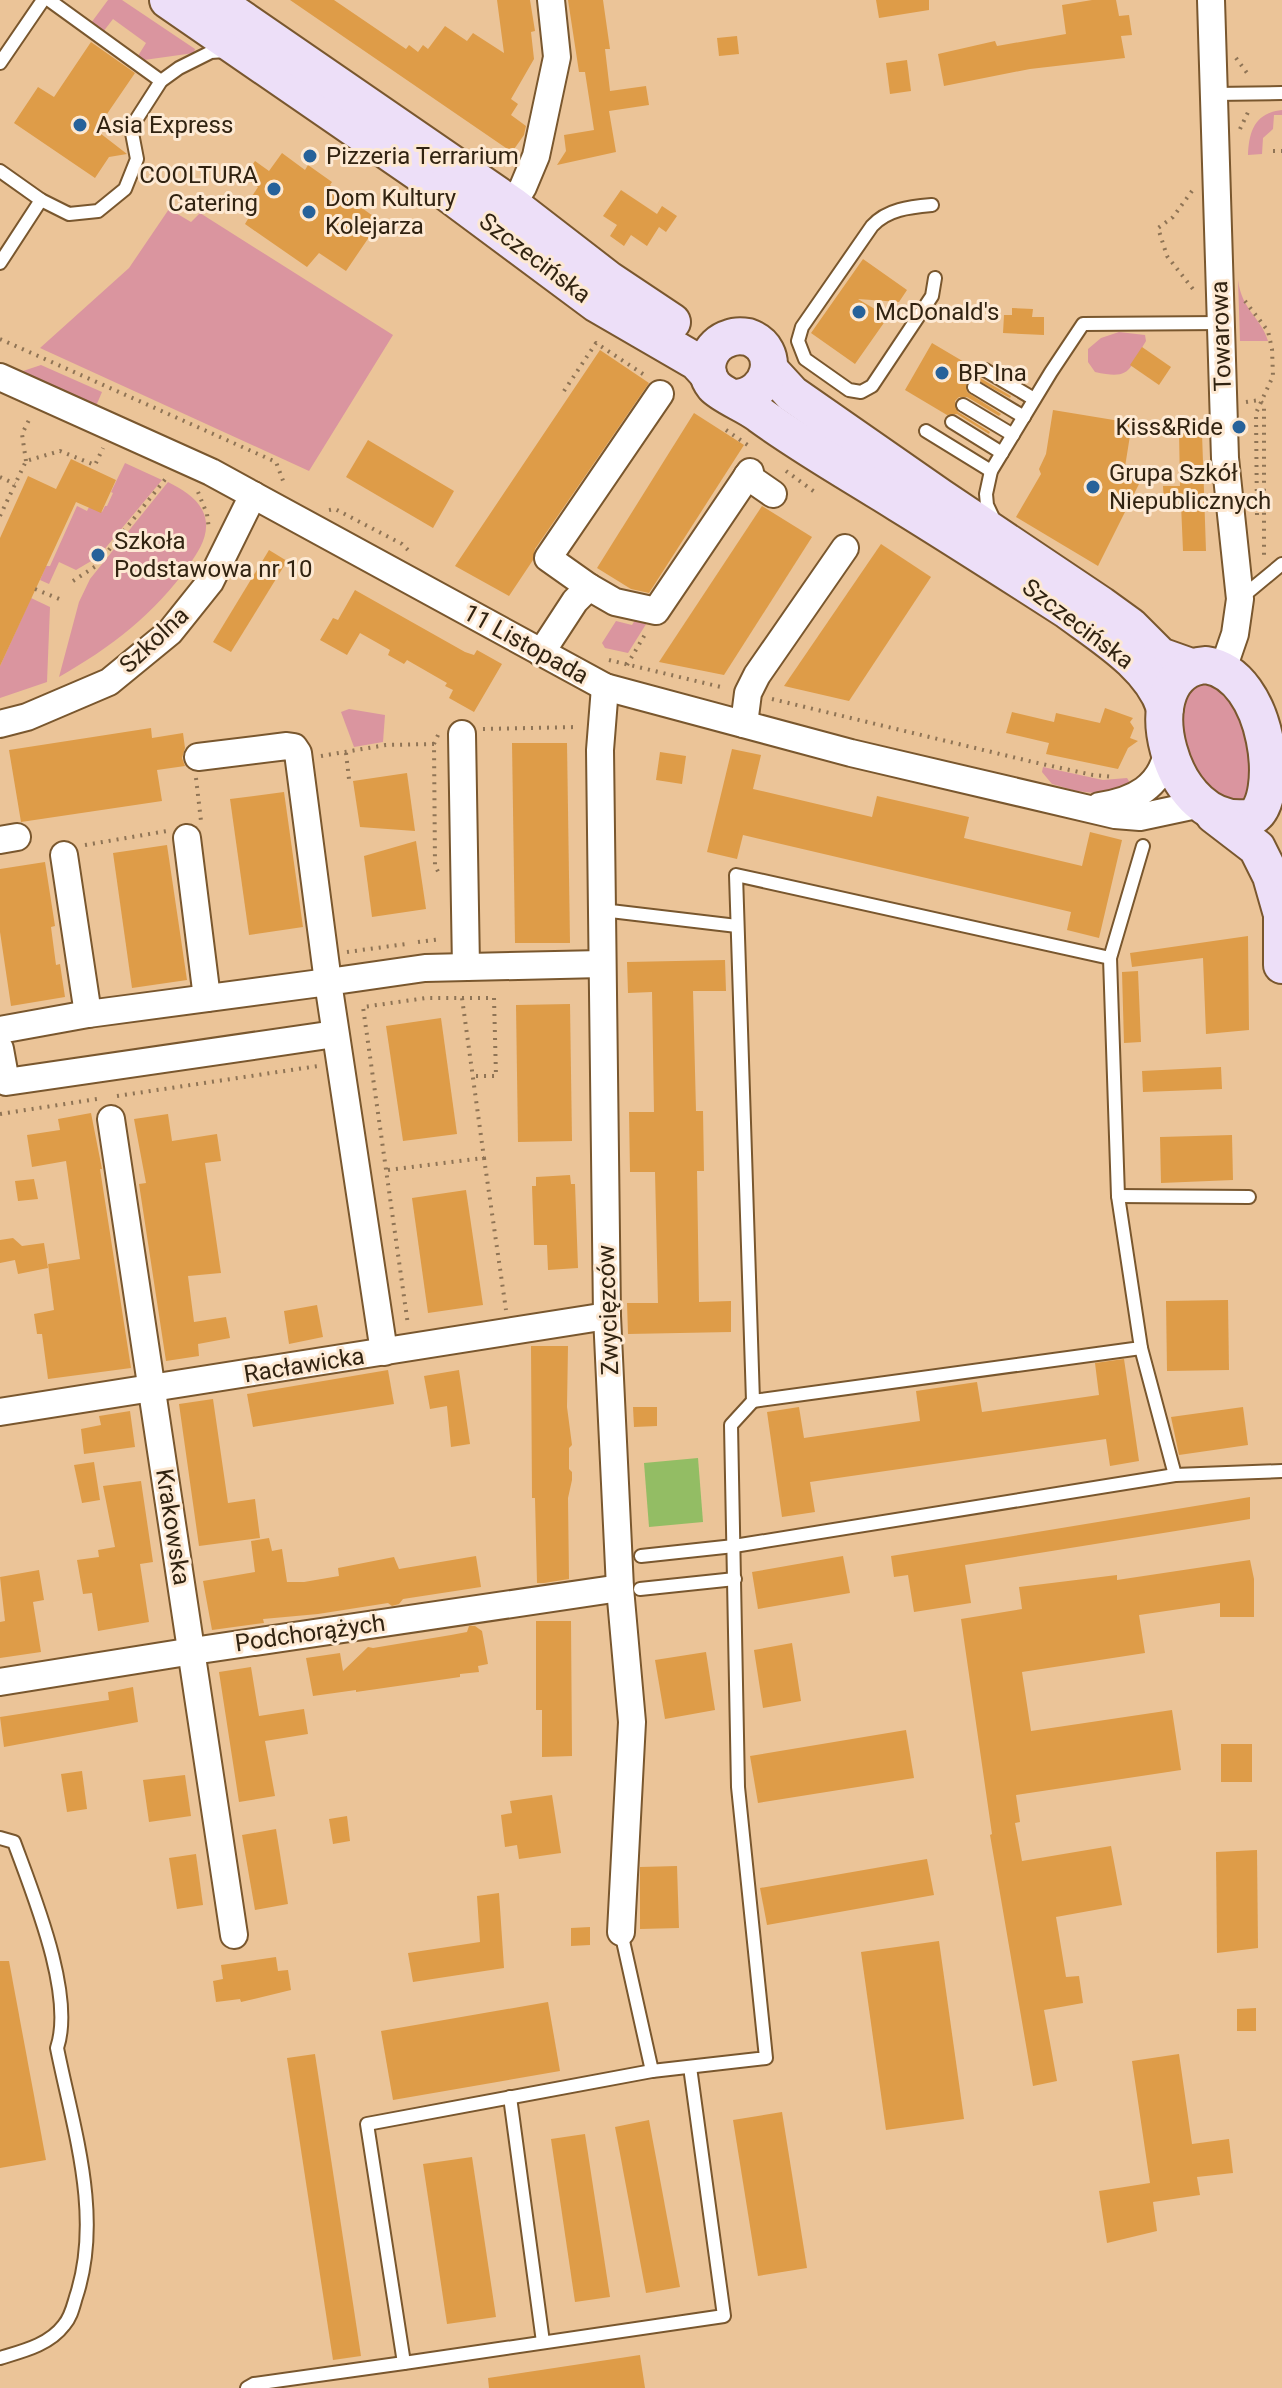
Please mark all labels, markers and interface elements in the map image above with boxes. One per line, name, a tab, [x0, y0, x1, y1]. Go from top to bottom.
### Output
place label: Asia Express	[96, 111, 233, 139]
marker: Asia Express	[71, 116, 89, 134]
place label: Pizzeria Terrarium	[326, 142, 519, 170]
marker: Pizzeria Terrarium	[301, 147, 319, 165]
place label: COOLTURA Catering	[139, 161, 258, 217]
marker: COOLTURA Catering	[265, 180, 283, 198]
place label: Dom Kultury Kolejarza	[325, 184, 457, 240]
marker: Dom Kultury Kolejarza	[300, 203, 318, 221]
street label: Szczecińska	[474, 207, 596, 309]
street label: Towarowa	[1205, 280, 1237, 392]
place label: McDonald's	[875, 298, 999, 326]
marker: McDonald's	[850, 303, 868, 321]
place label: BP Ina	[958, 359, 1027, 387]
marker: BP Ina	[933, 364, 951, 382]
place label: Kiss&Ride	[1116, 413, 1223, 441]
marker: Kiss&Ride	[1230, 418, 1248, 436]
place label: Grupa Szkół Niepublicznych	[1109, 459, 1271, 515]
marker: Grupa Szkół Niepublicznych	[1084, 478, 1102, 496]
place label: Szkoła Podstawowa nr 10	[114, 527, 313, 583]
marker: Szkoła Podstawowa nr 10	[89, 546, 107, 564]
street label: Szczecińska	[1017, 573, 1139, 675]
street label: 11 Listopada	[459, 598, 593, 690]
street label: Szkolna	[114, 601, 194, 679]
street label: Zwycięzców	[592, 1244, 624, 1376]
street label: Racławicka	[242, 1342, 366, 1388]
street label: Krakowska	[150, 1467, 196, 1587]
street label: Podchorążych	[233, 1609, 387, 1657]

